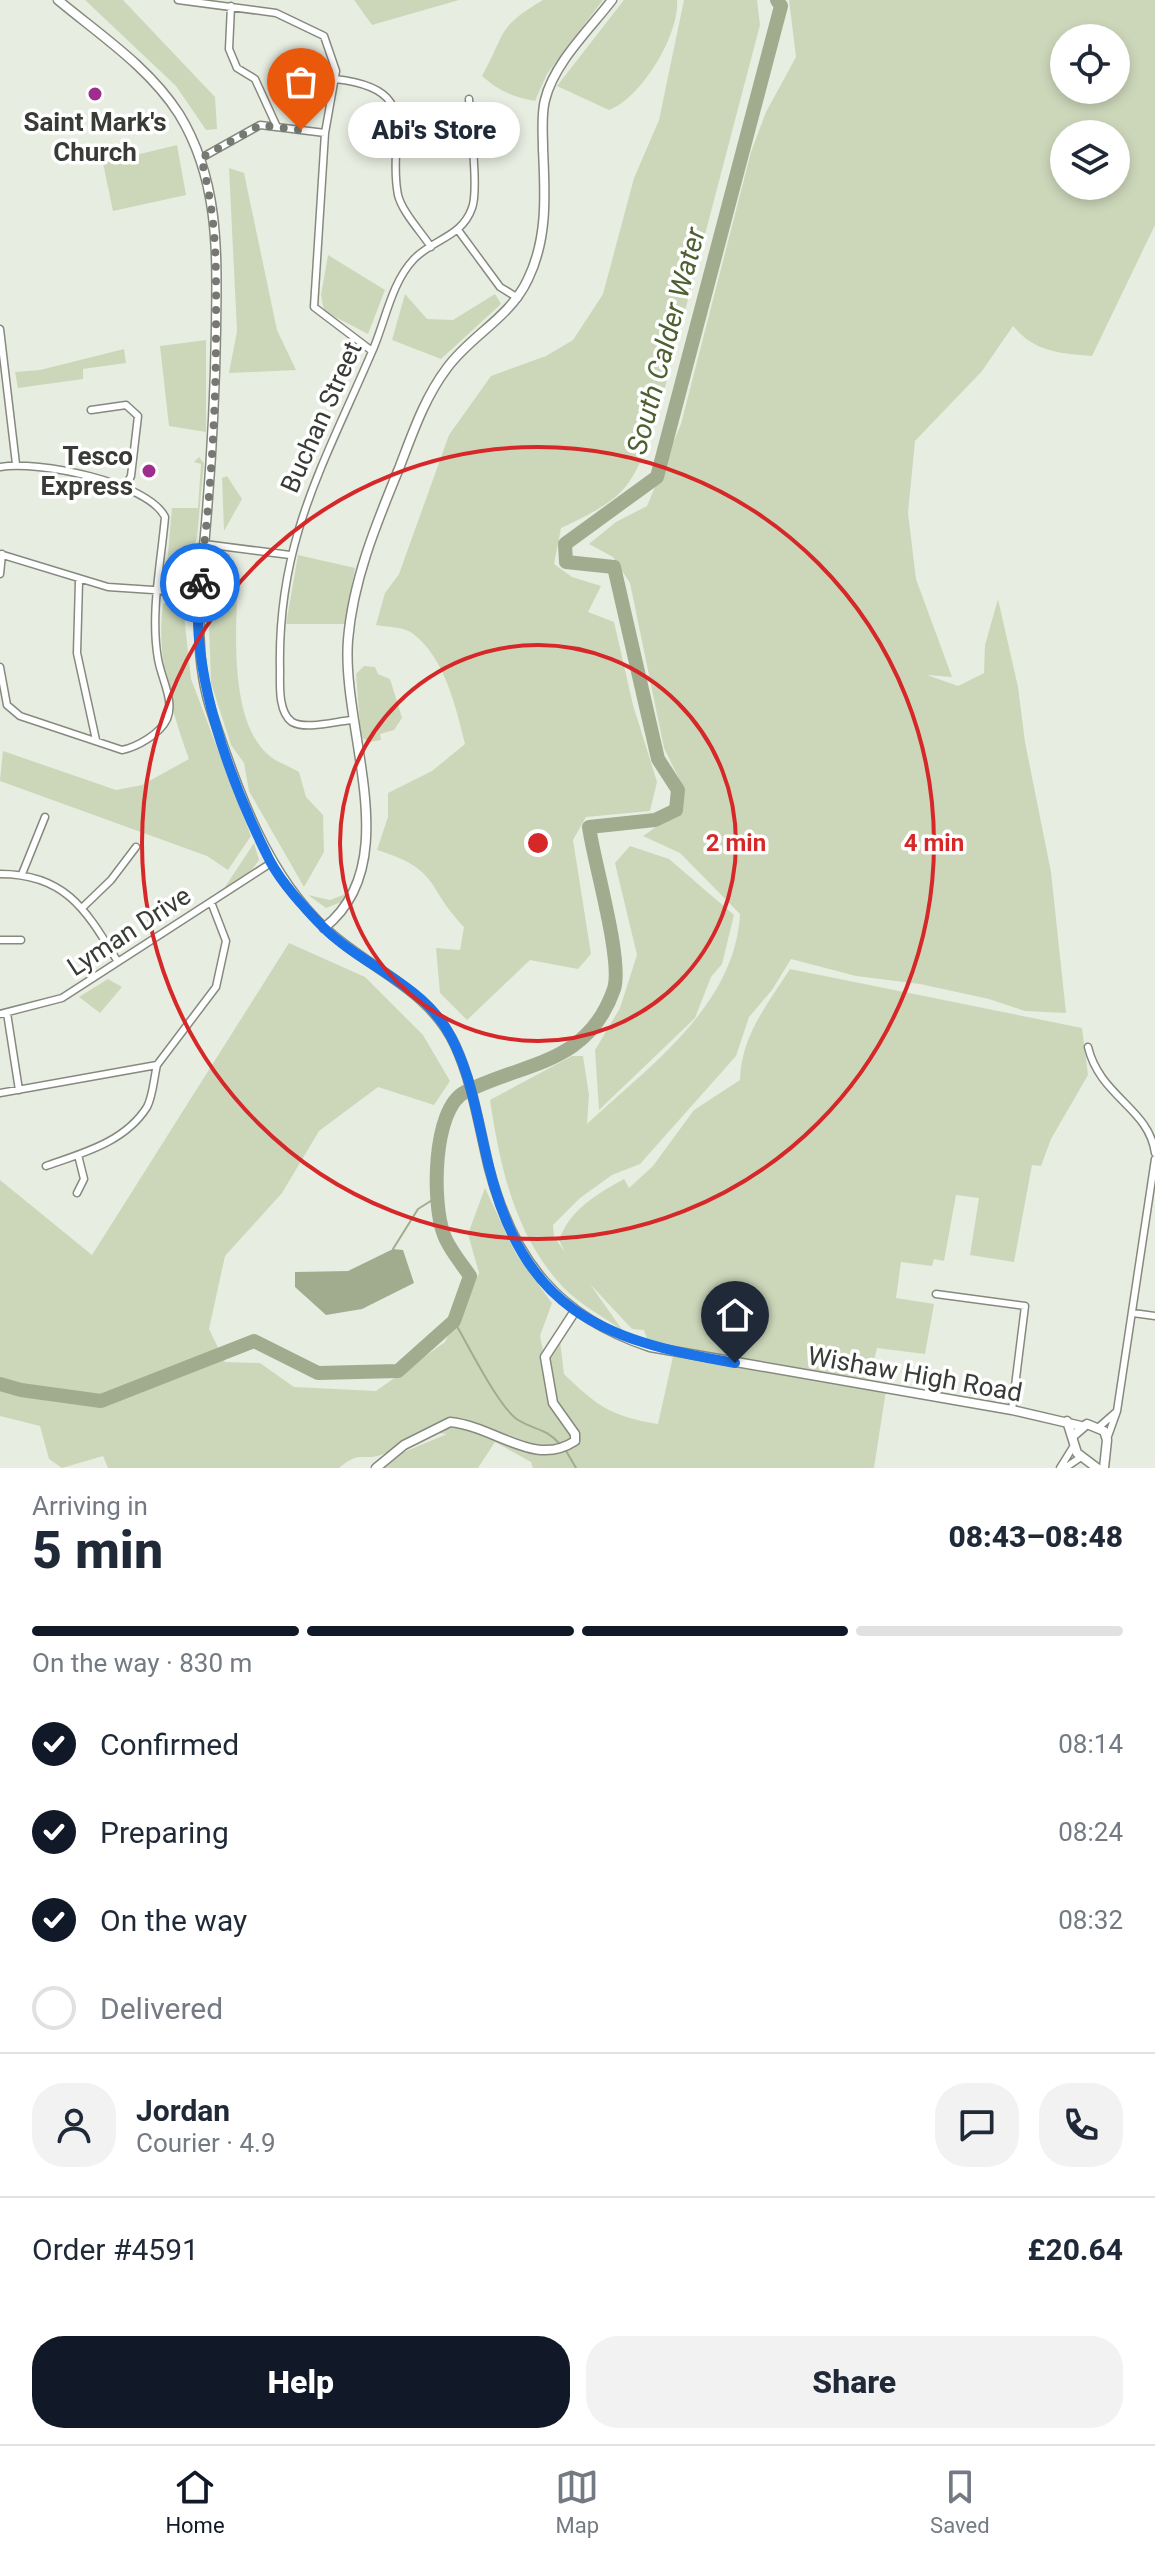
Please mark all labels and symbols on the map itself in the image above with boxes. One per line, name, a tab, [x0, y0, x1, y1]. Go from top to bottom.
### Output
pin	[267, 48, 335, 130]
marker: Saint Mark's Church	[86, 85, 104, 103]
callout: Abi's Store	[349, 102, 521, 158]
place label: Saint Mark's Church	[23, 107, 167, 167]
water label: South Calder Water	[620, 223, 712, 458]
street label: Buchan Street	[274, 337, 368, 497]
place label: Tesco Express	[40, 441, 133, 501]
marker: Tesco Express	[140, 462, 158, 480]
courier	[160, 543, 240, 623]
centre of rings	[524, 829, 552, 857]
text: 2 min	[706, 829, 766, 857]
text: 4 min	[904, 829, 964, 857]
street label: Lyman Drive	[62, 880, 196, 982]
pin	[701, 1281, 769, 1363]
street label: Wishaw High Road	[805, 1340, 1025, 1408]

